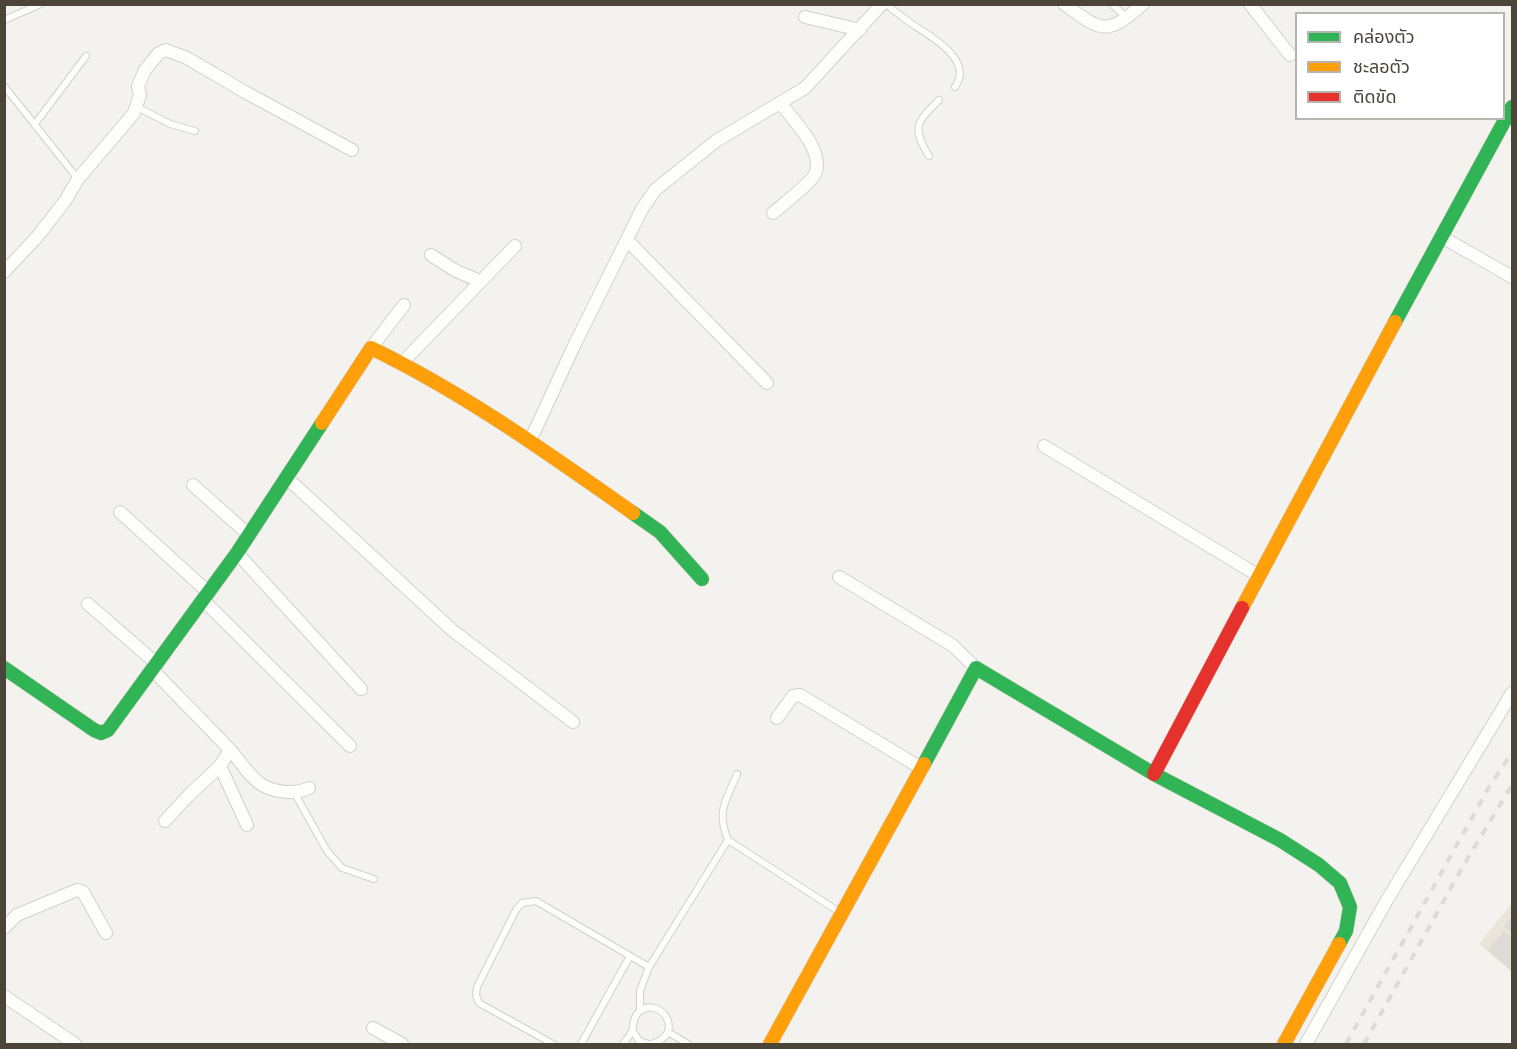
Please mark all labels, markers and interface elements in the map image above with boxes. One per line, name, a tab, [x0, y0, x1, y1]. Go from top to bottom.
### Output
legend	[1295, 12, 1505, 120]
text: คล่องตัว	[1353, 25, 1415, 47]
text: ชะลอตัว	[1353, 55, 1410, 77]
text: ติดขัด	[1353, 85, 1396, 107]

